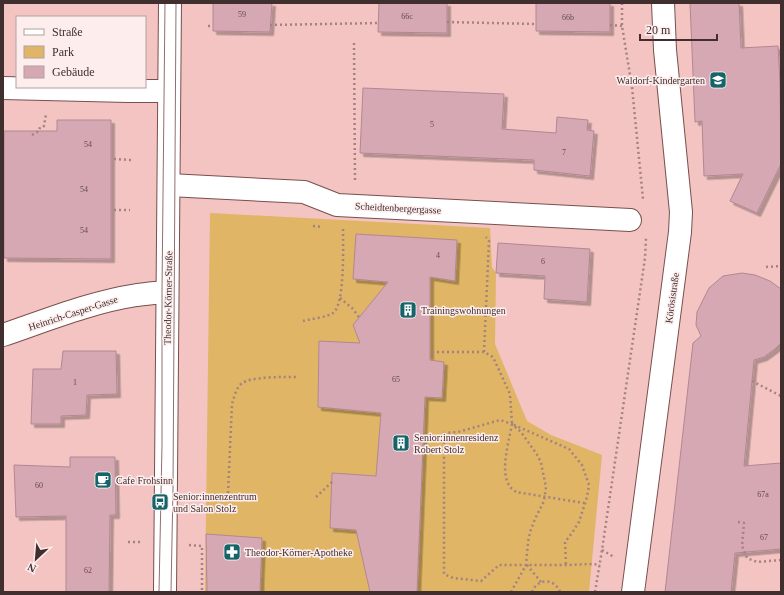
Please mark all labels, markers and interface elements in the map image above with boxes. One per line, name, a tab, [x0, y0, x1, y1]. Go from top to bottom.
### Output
house number: 59	[238, 10, 246, 19]
house number: 66c	[401, 12, 413, 21]
house number: 66b	[562, 13, 574, 22]
legend	[16, 16, 146, 88]
scale bar	[640, 16, 717, 42]
text: 20 m	[646, 23, 671, 37]
text: Straße	[52, 25, 83, 39]
text: Park	[52, 45, 74, 59]
text: Gebäude	[52, 65, 95, 79]
school or university icon: Waldorf-Kindergarten	[708, 70, 728, 90]
place label: Waldorf-Kindergarten	[617, 75, 705, 86]
house number: 5	[430, 120, 434, 129]
house number: 54	[84, 140, 92, 149]
house number: 7	[562, 148, 566, 157]
house number: 54	[80, 185, 88, 194]
street label: Scheidtenbergergasse	[355, 200, 442, 216]
house number: 54	[80, 226, 88, 235]
street label: Theodor-Körner-Straße	[162, 250, 174, 345]
house number: 4	[436, 251, 440, 260]
house number: 6	[541, 257, 545, 266]
street label: Körösistraße	[663, 271, 681, 324]
street label: Heinrich-Casper-Gasse	[27, 293, 119, 333]
building icon: Trainingswohnungen	[398, 300, 418, 320]
place label: Trainingswohnungen	[421, 305, 506, 316]
house number: 65	[392, 375, 400, 384]
house number: 1	[73, 378, 77, 387]
place label: Senior:innenresidenz Robert Stolz	[414, 432, 499, 455]
building icon: Senior:innenresidenz Robert Stolz	[391, 433, 411, 453]
cafe icon: Cafe Frohsinn	[93, 470, 113, 490]
place label: Cafe Frohsinn	[116, 475, 173, 486]
house number: 60	[35, 481, 43, 490]
house number: 67a	[757, 490, 769, 499]
place label: Senior:innenzentrum und Salon Stolz	[173, 491, 257, 514]
bus stop icon: Senior:innenzentrum und Salon Stolz	[150, 492, 170, 512]
house number: 67	[760, 533, 768, 542]
north arrow	[16, 539, 56, 579]
pharmacy icon: Theodor-Körner-Apotheke	[222, 542, 242, 562]
place label: Theodor-Körner-Apotheke	[245, 547, 353, 558]
text: N	[25, 561, 38, 575]
house number: 62	[84, 566, 92, 575]

